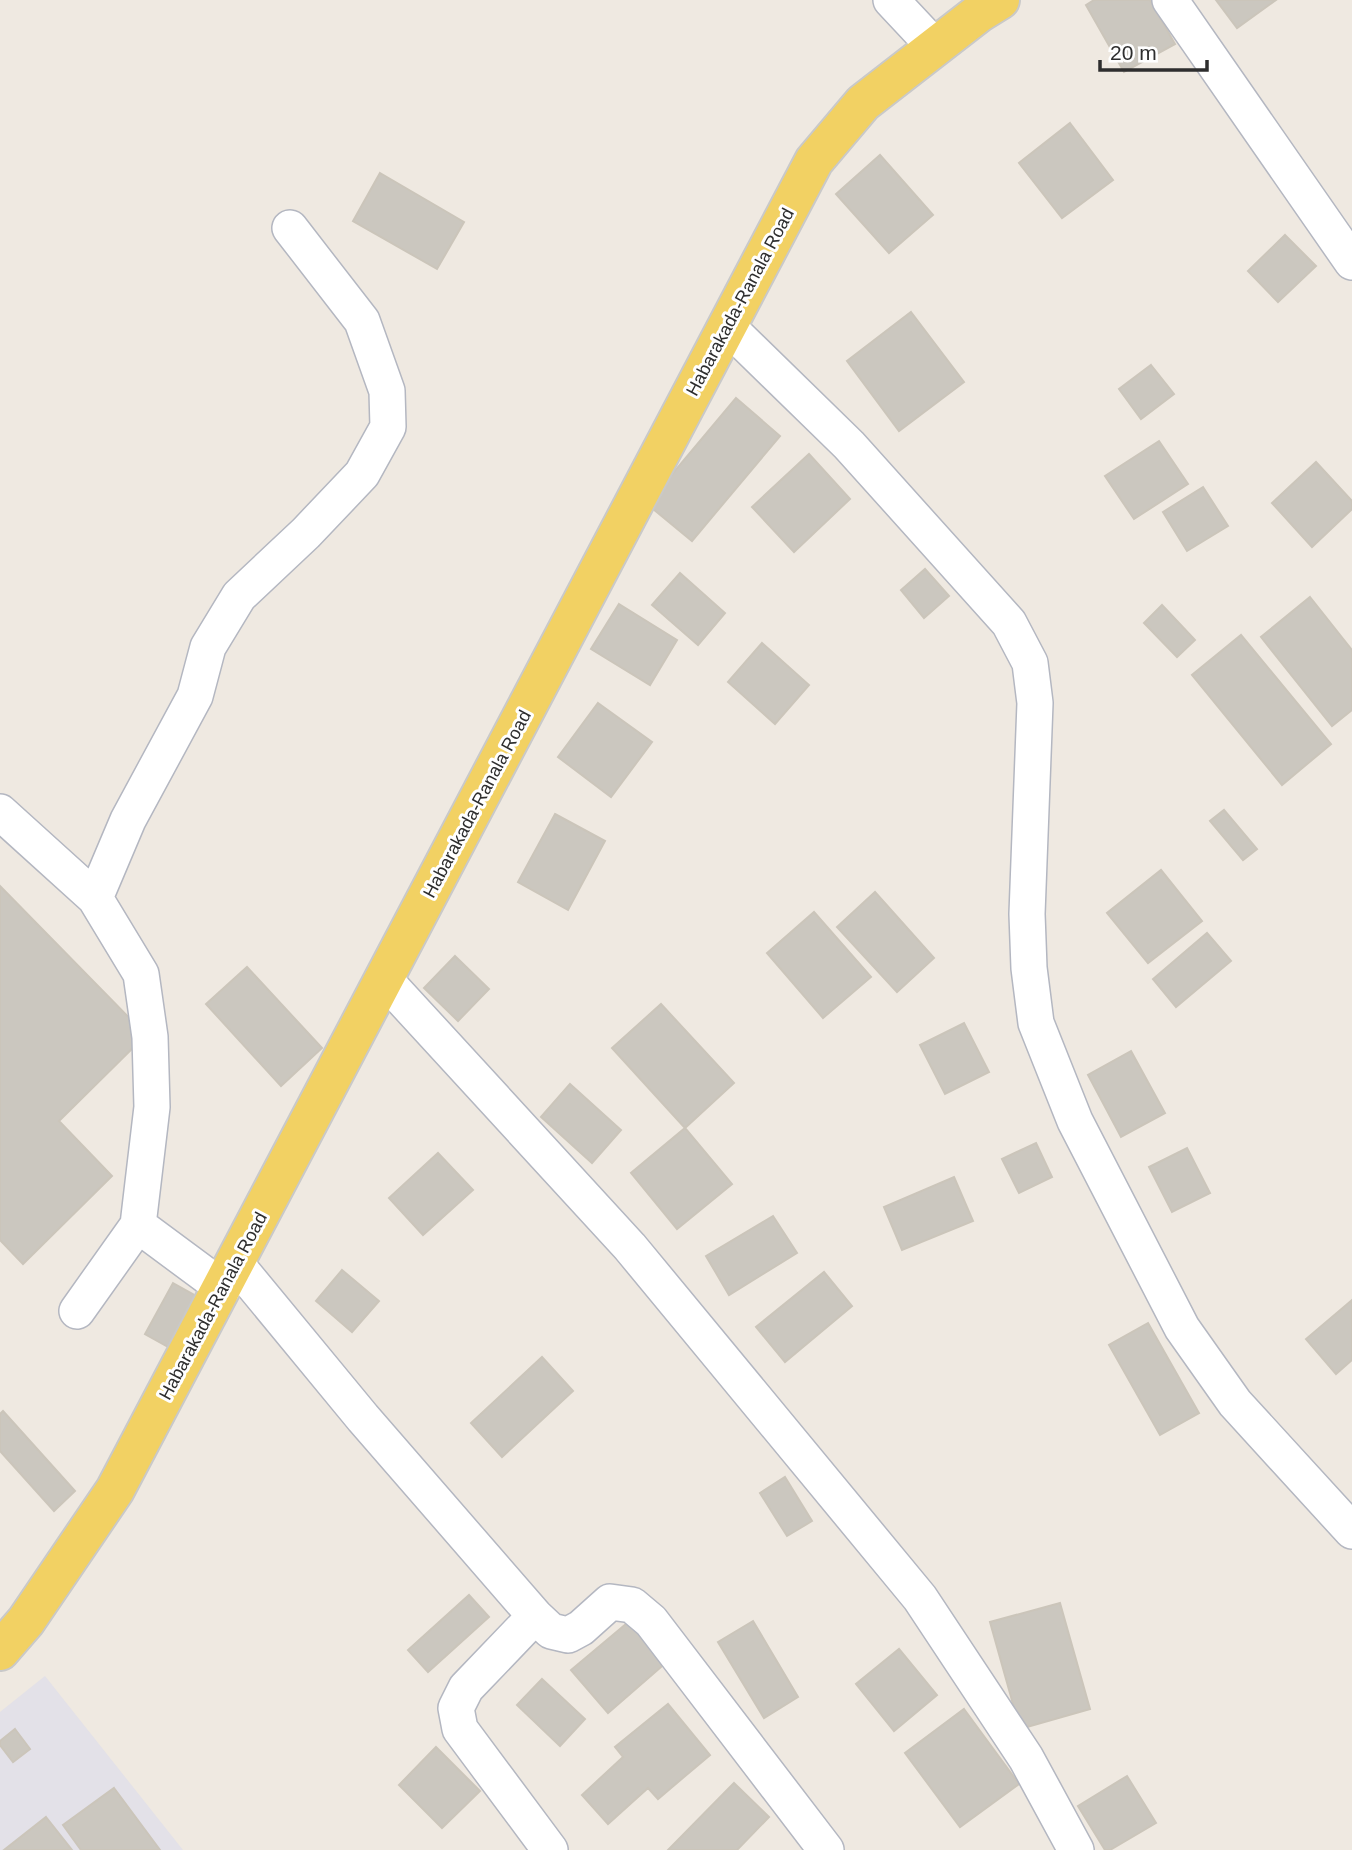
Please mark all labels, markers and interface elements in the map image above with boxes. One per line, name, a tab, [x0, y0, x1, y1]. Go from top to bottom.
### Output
scale bar	[1100, 28, 1207, 72]
text: 20 m	[1110, 41, 1157, 64]
street label: Habarakada-Ranala Road	[682, 205, 798, 399]
street label: Habarakada-Ranala Road	[419, 707, 535, 901]
street label: Habarakada-Ranala Road	[155, 1209, 271, 1403]

